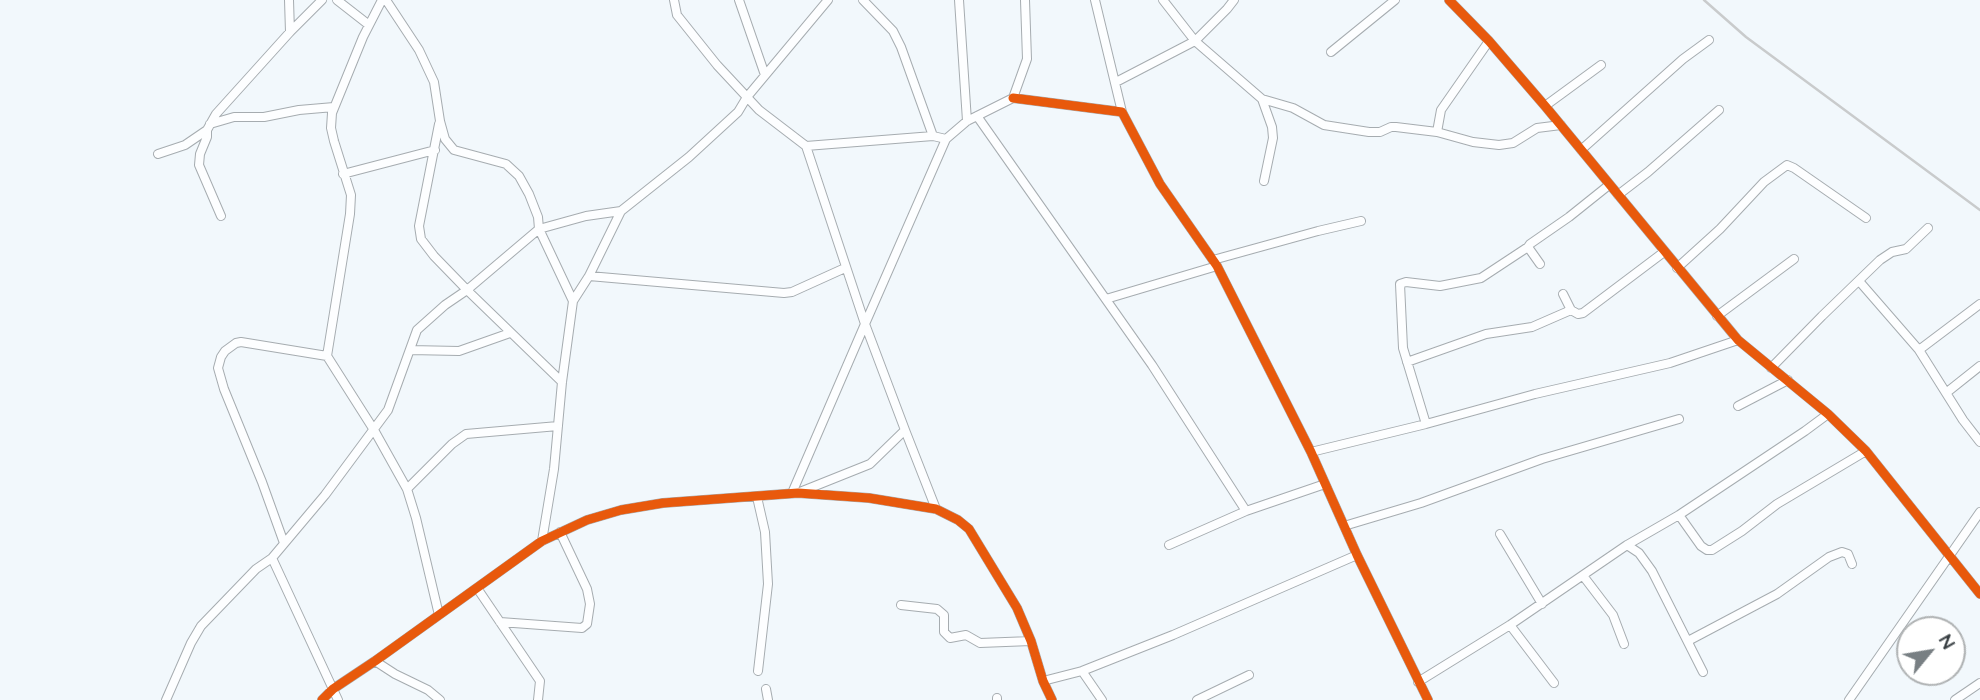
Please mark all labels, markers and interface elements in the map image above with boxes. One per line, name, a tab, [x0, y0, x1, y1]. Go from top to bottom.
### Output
north arrow	[1896, 616, 1966, 686]
text: N	[1934, 629, 1961, 654]

